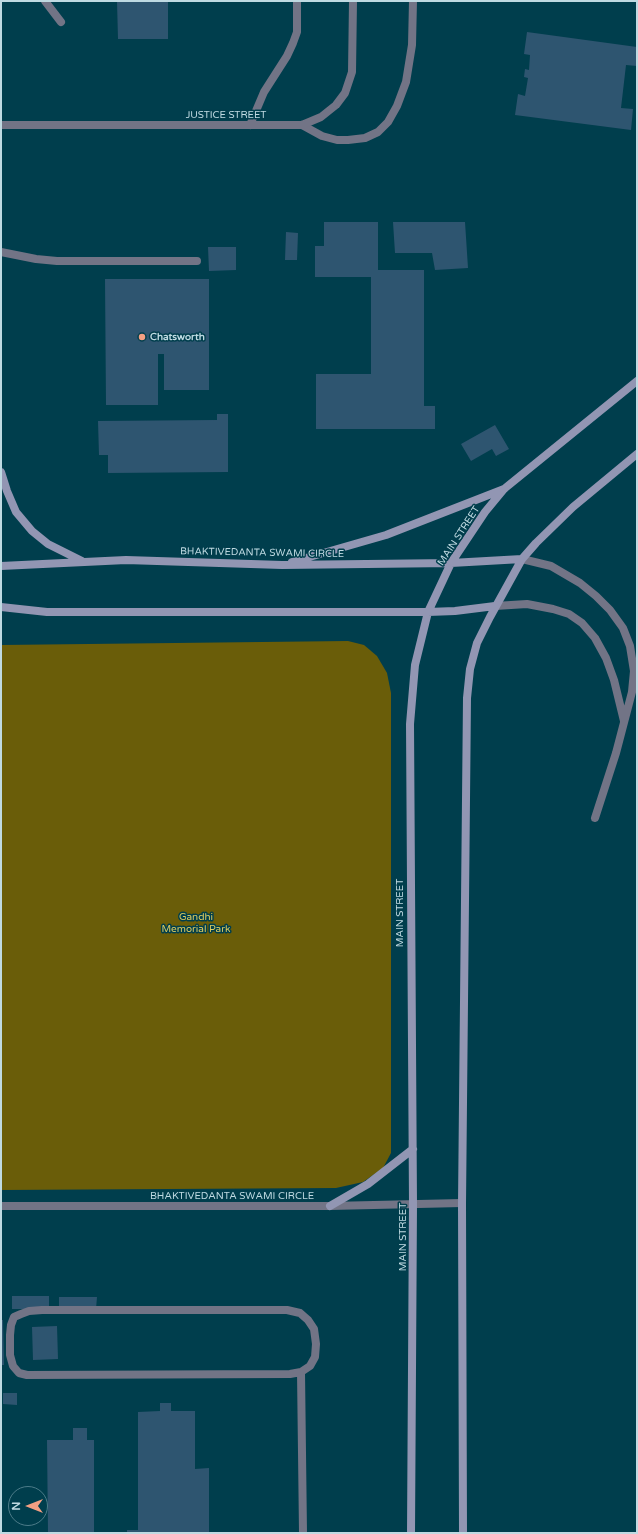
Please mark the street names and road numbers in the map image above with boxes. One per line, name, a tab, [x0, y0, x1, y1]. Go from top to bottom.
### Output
street label: JUSTICE STREET	[186, 109, 266, 121]
street label: MAIN STREET	[435, 504, 483, 568]
street label: BHAKTIVEDANTA SWAMI CIRCLE	[180, 546, 344, 560]
street label: MAIN STREET	[394, 879, 406, 947]
street label: BHAKTIVEDANTA SWAMI CIRCLE	[150, 1190, 314, 1202]
street label: MAIN STREET	[397, 1203, 409, 1271]

